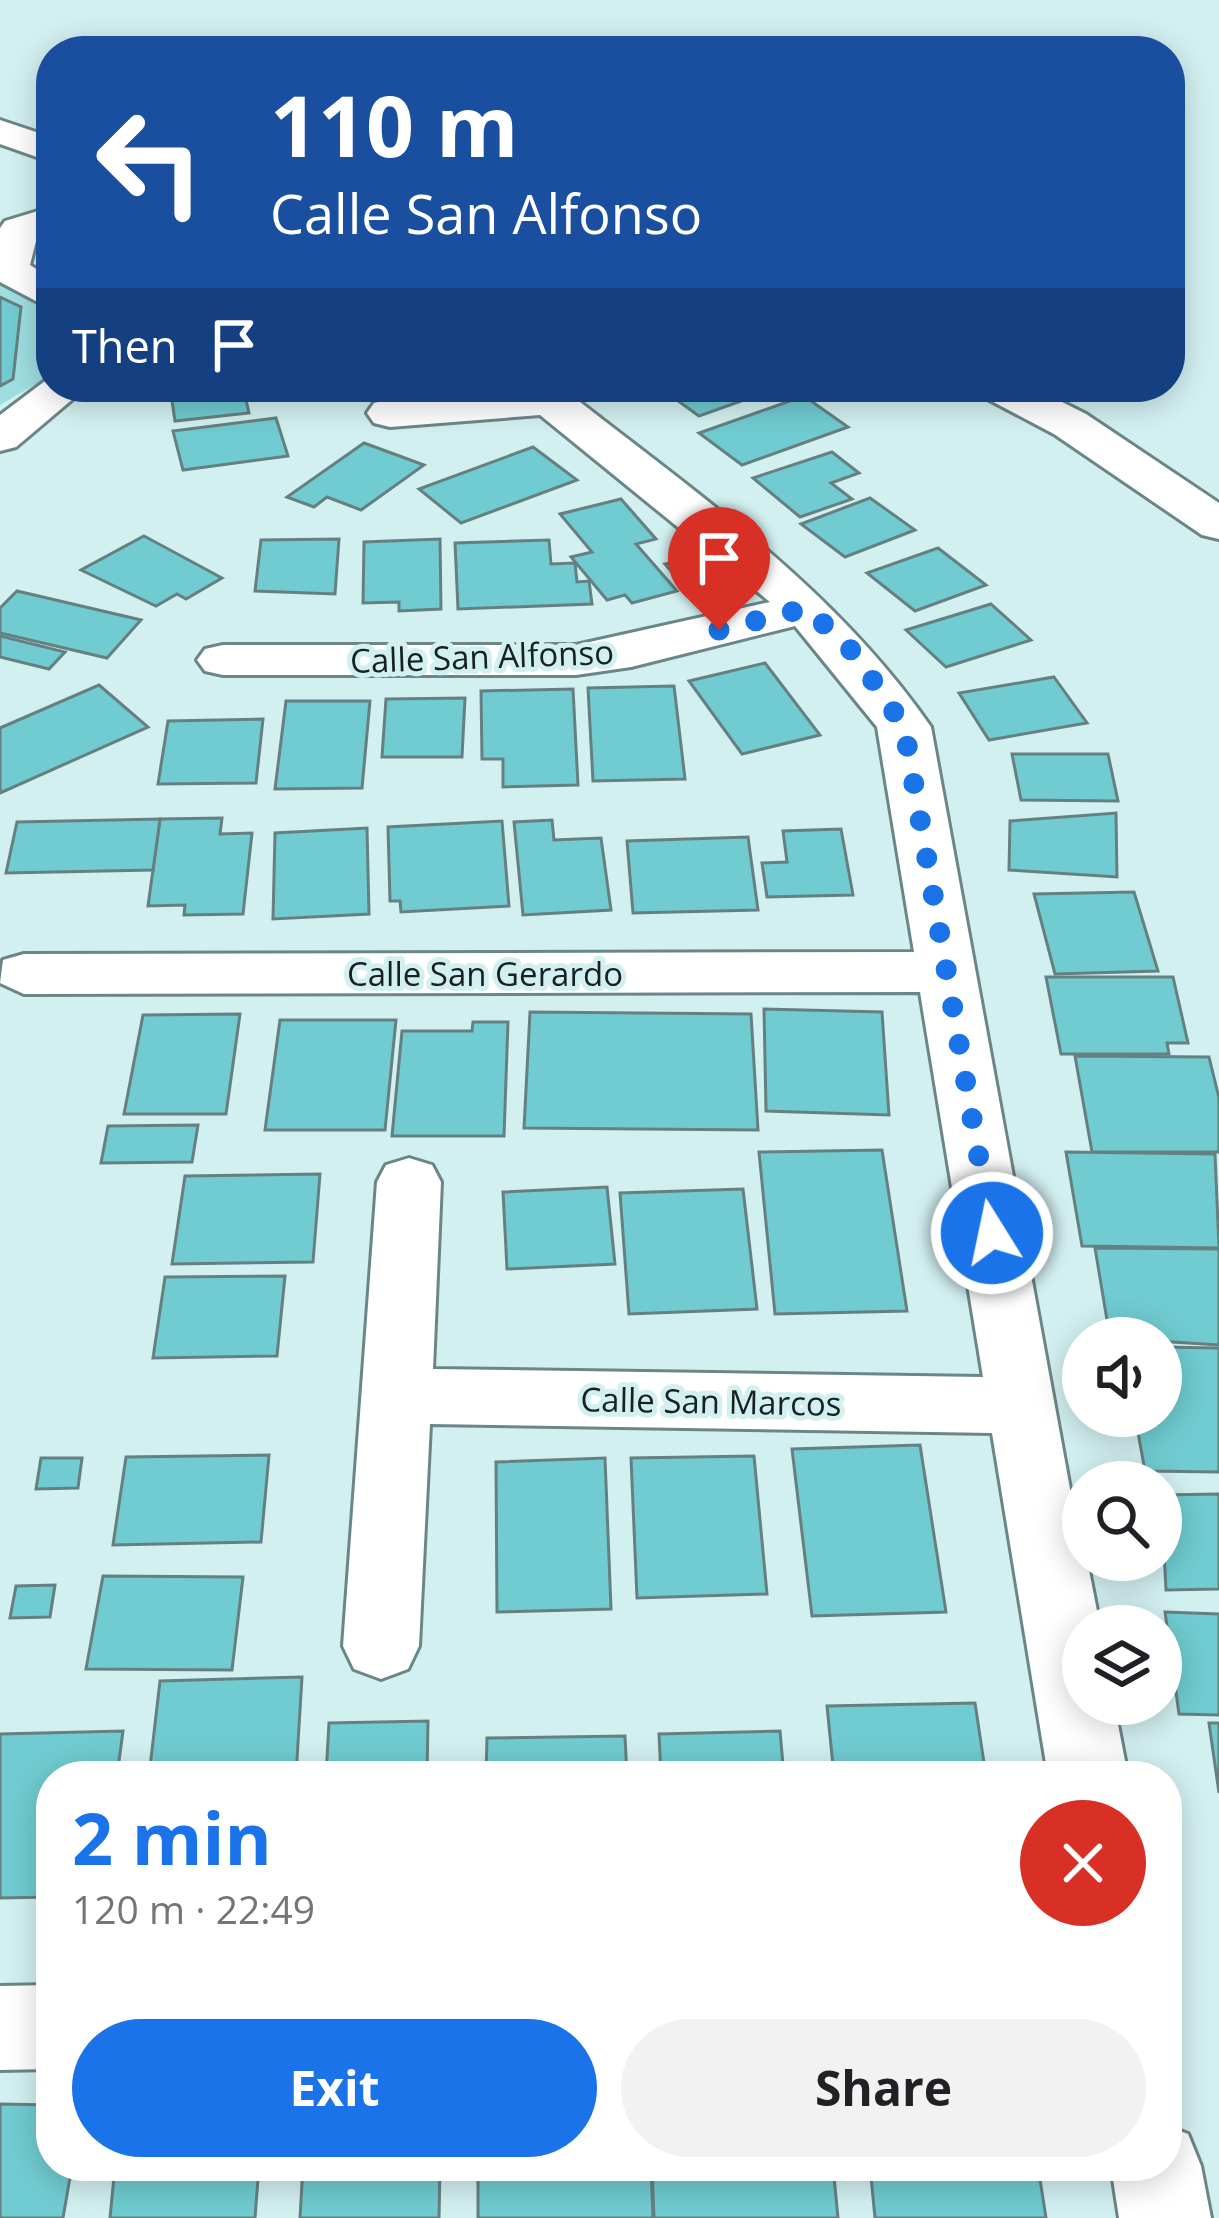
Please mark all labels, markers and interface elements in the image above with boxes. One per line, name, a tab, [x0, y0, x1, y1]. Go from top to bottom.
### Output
text: 110 m	[270, 67, 518, 182]
icon: left	[72, 84, 228, 240]
text: Calle San Alfonso	[270, 176, 702, 250]
icon: arrive	[201, 312, 267, 378]
text: Then	[72, 315, 177, 376]
pin	[668, 507, 770, 630]
icon: arrive	[686, 525, 752, 591]
street label: Calle San Alfonso	[349, 629, 615, 683]
street label: Calle San Gerardo	[347, 951, 623, 996]
position arrow	[929, 1170, 1055, 1296]
map controls	[1062, 1317, 1182, 1725]
button: sound	[1062, 1317, 1182, 1437]
street label: Calle San Marcos	[580, 1376, 842, 1426]
button: search	[1062, 1461, 1182, 1581]
button: layers	[1062, 1605, 1182, 1725]
text: 2 min	[72, 1788, 272, 1886]
button: close	[1020, 1800, 1146, 1926]
text: 120 m · 22:49	[72, 1882, 315, 1935]
button: Exit	[72, 2019, 597, 2157]
button: Share	[621, 2019, 1146, 2157]

